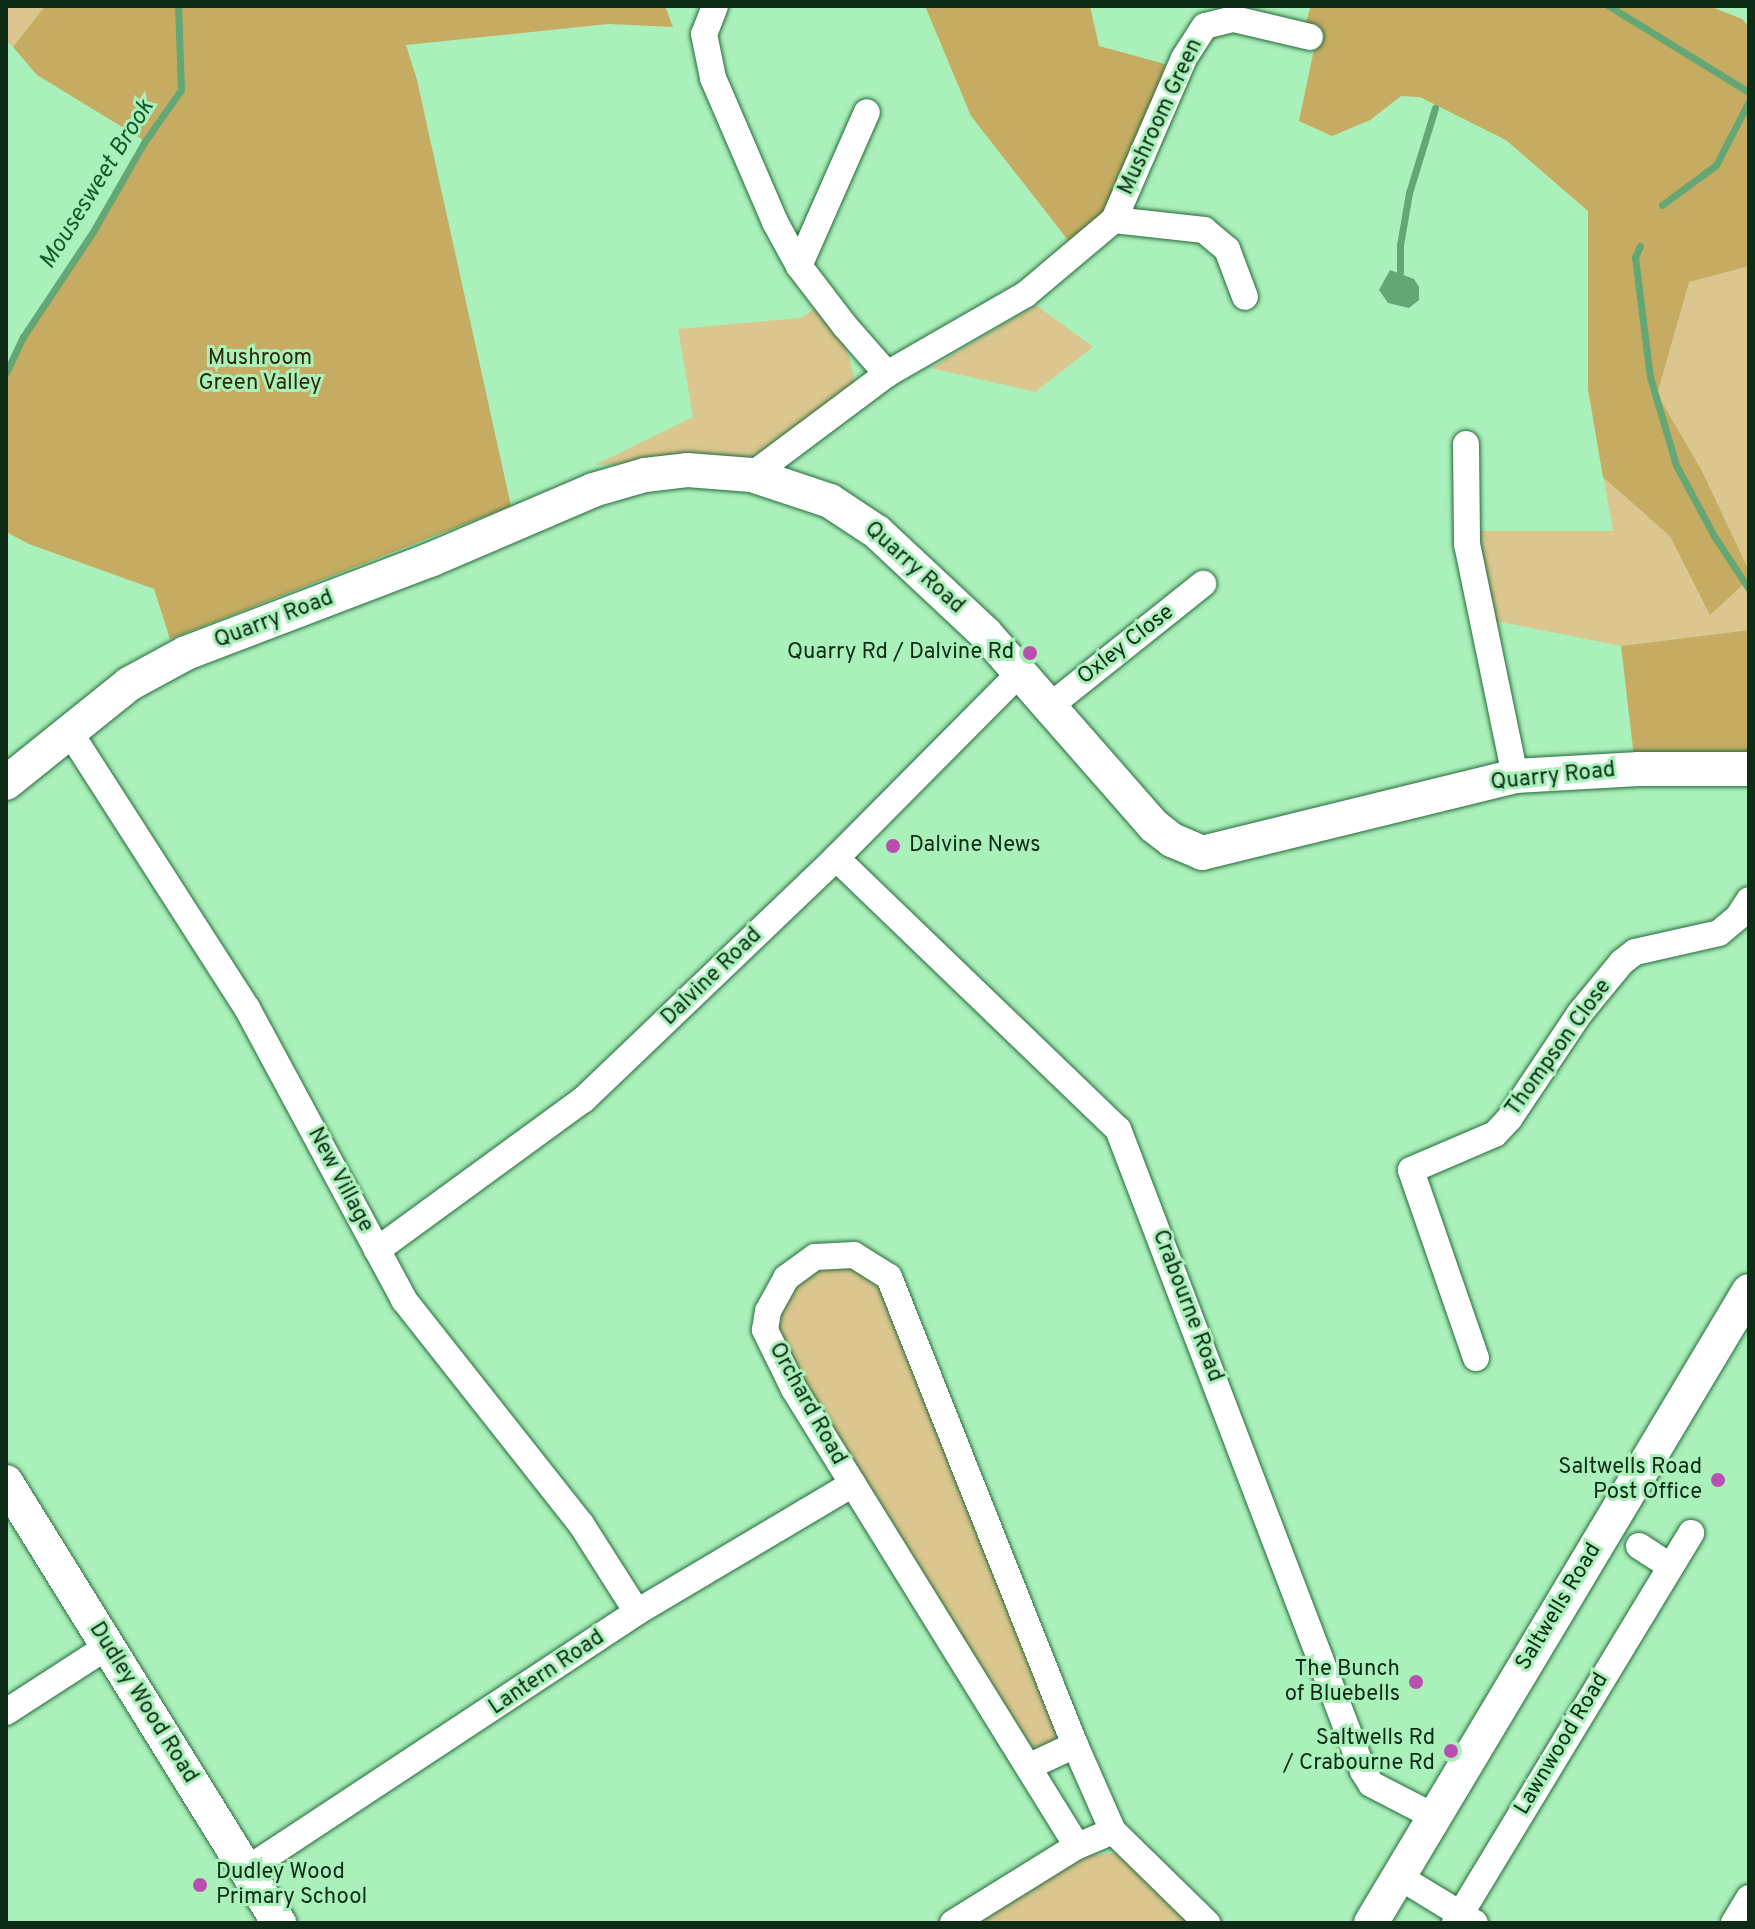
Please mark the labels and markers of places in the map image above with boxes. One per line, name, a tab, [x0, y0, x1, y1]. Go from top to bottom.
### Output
place label: Quarry Rd / Dalvine Rd	[787, 640, 1014, 666]
marker: Quarry Rd / Dalvine Rd	[1021, 644, 1039, 662]
place label: Dalvine News	[909, 833, 1041, 859]
marker: Dalvine News	[884, 837, 902, 855]
place label: Saltwells Road Post Office	[1558, 1454, 1702, 1506]
marker: Saltwells Road Post Office	[1709, 1471, 1727, 1489]
place label: The Bunch of Bluebells	[1285, 1656, 1400, 1708]
marker: The Bunch of Bluebells	[1407, 1673, 1425, 1691]
place label: Saltwells Rd / Crabourne Rd	[1283, 1725, 1435, 1776]
marker: Saltwells Rd / Crabourne Rd	[1442, 1742, 1460, 1760]
place label: Dudley Wood Primary School	[216, 1859, 367, 1910]
marker: Dudley Wood Primary School	[191, 1876, 209, 1894]

